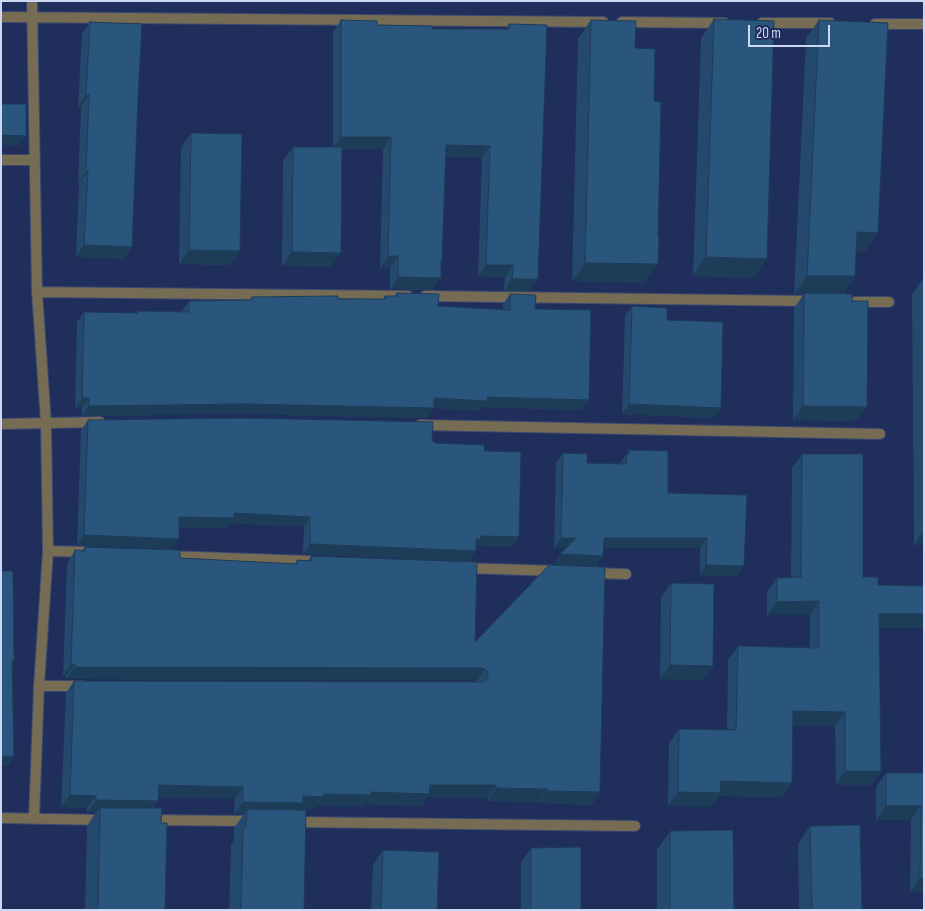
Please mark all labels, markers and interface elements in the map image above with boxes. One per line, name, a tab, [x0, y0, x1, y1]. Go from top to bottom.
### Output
scale bar	[750, 15, 832, 47]
text: 20 m	[756, 24, 781, 43]

